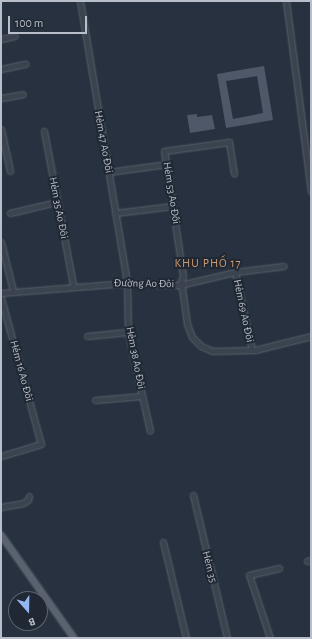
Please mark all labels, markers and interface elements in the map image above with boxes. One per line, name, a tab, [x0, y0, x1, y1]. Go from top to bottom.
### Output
scale bar	[10, 8, 89, 34]
text: 100 m	[15, 17, 43, 29]
street label: Hẻm 47 Ao Đôi	[91, 110, 115, 174]
street label: Hẻm 53 Ao Đôi	[160, 161, 182, 225]
street label: Hẻm 35 Ao Đôi	[46, 176, 70, 240]
district label: KHU PHỐ 17	[174, 257, 242, 271]
street label: Đường Ao Đôi	[114, 277, 174, 291]
street label: Hẻm 69 Ao Đôi	[230, 278, 256, 344]
street label: Hẻm 38 Ao Đôi	[122, 326, 148, 390]
street label: Hẻm 16 Ao Đôi	[7, 339, 35, 403]
street label: Hẻm 35	[199, 550, 219, 584]
north arrow	[8, 591, 48, 631]
text: B	[27, 616, 37, 628]

